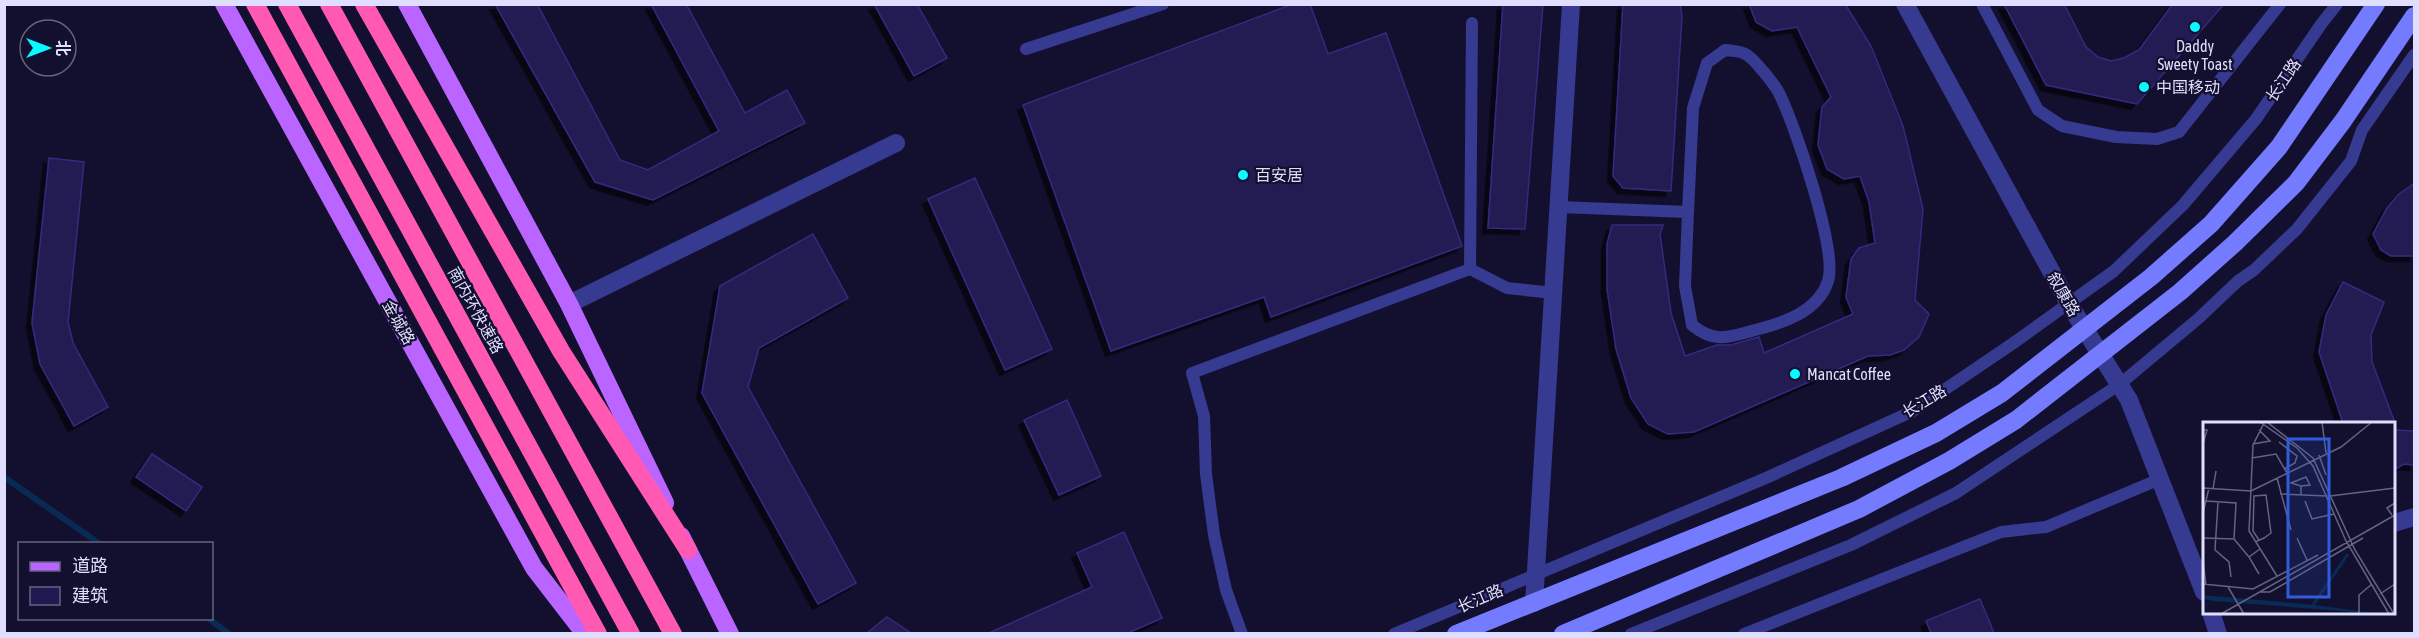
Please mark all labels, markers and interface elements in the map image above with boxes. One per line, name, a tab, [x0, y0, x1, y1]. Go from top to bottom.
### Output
north arrow	[18, 18, 78, 78]
marker: Daddy Sweety Toast	[2188, 20, 2202, 34]
place label: Daddy Sweety Toast	[2157, 37, 2233, 74]
text: 北	[54, 40, 72, 56]
street label: 长江路	[2262, 55, 2304, 105]
place label: 中国移动	[2156, 78, 2220, 96]
marker: 中国移动	[2137, 80, 2151, 94]
place label: 百安居	[1255, 166, 1303, 184]
marker: 百安居	[1236, 168, 1250, 182]
street label: 南内环快速路	[445, 264, 507, 356]
street label: 叙康路	[2044, 269, 2084, 319]
street label: 金城路	[379, 297, 419, 347]
place label: Mancat Coffee	[1807, 365, 1891, 383]
marker: Mancat Coffee	[1788, 367, 1802, 381]
street label: 长江路	[1899, 381, 1949, 421]
inset map	[2203, 422, 2395, 614]
legend	[18, 542, 213, 620]
text: 道路	[72, 555, 108, 576]
street label: 长江路	[1454, 580, 1506, 616]
text: 建筑	[72, 585, 108, 606]

